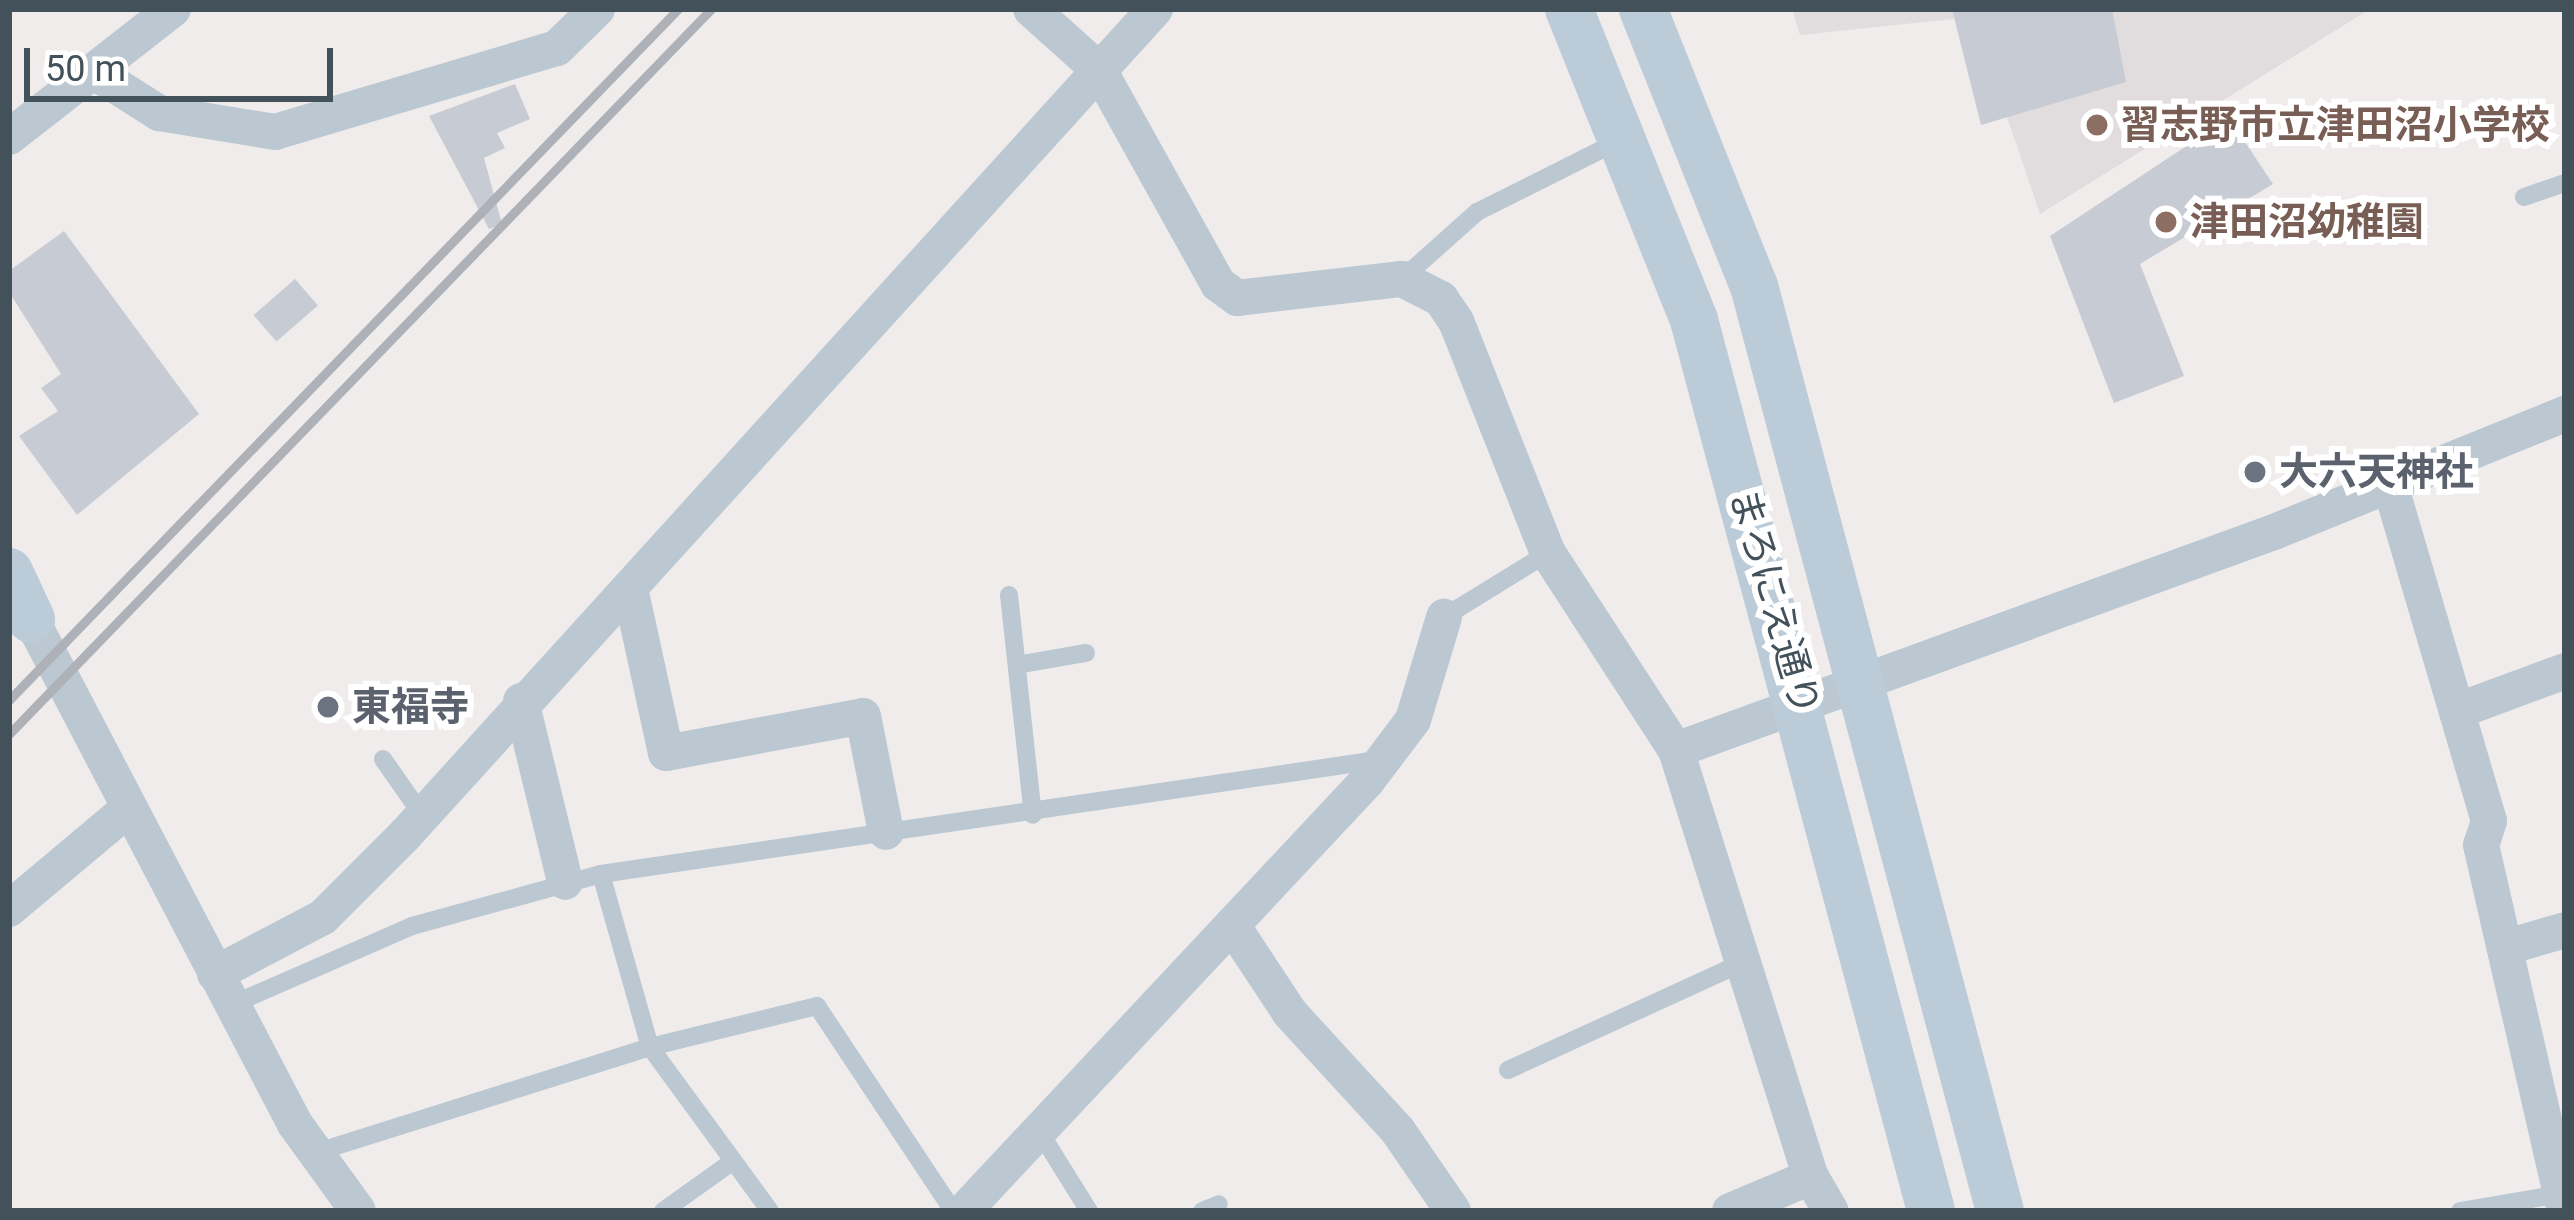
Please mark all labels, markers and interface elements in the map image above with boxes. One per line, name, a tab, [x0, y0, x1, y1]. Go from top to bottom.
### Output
scale bar	[30, 24, 339, 98]
text: 50 m	[45, 48, 126, 90]
place label: 習志野市立津田沼小学校	[2121, 102, 2550, 148]
marker: 習志野市立津田沼小学校	[2084, 112, 2110, 138]
place label: 津田沼幼稚園	[2190, 199, 2424, 245]
marker: 津田沼幼稚園	[2153, 209, 2179, 235]
place label: 大六天神社	[2279, 449, 2474, 495]
marker: 大六天神社	[2242, 459, 2268, 485]
street label: まろにえ通り	[1719, 483, 1829, 721]
place label: 東福寺	[352, 684, 469, 730]
marker: 東福寺	[315, 694, 341, 720]

